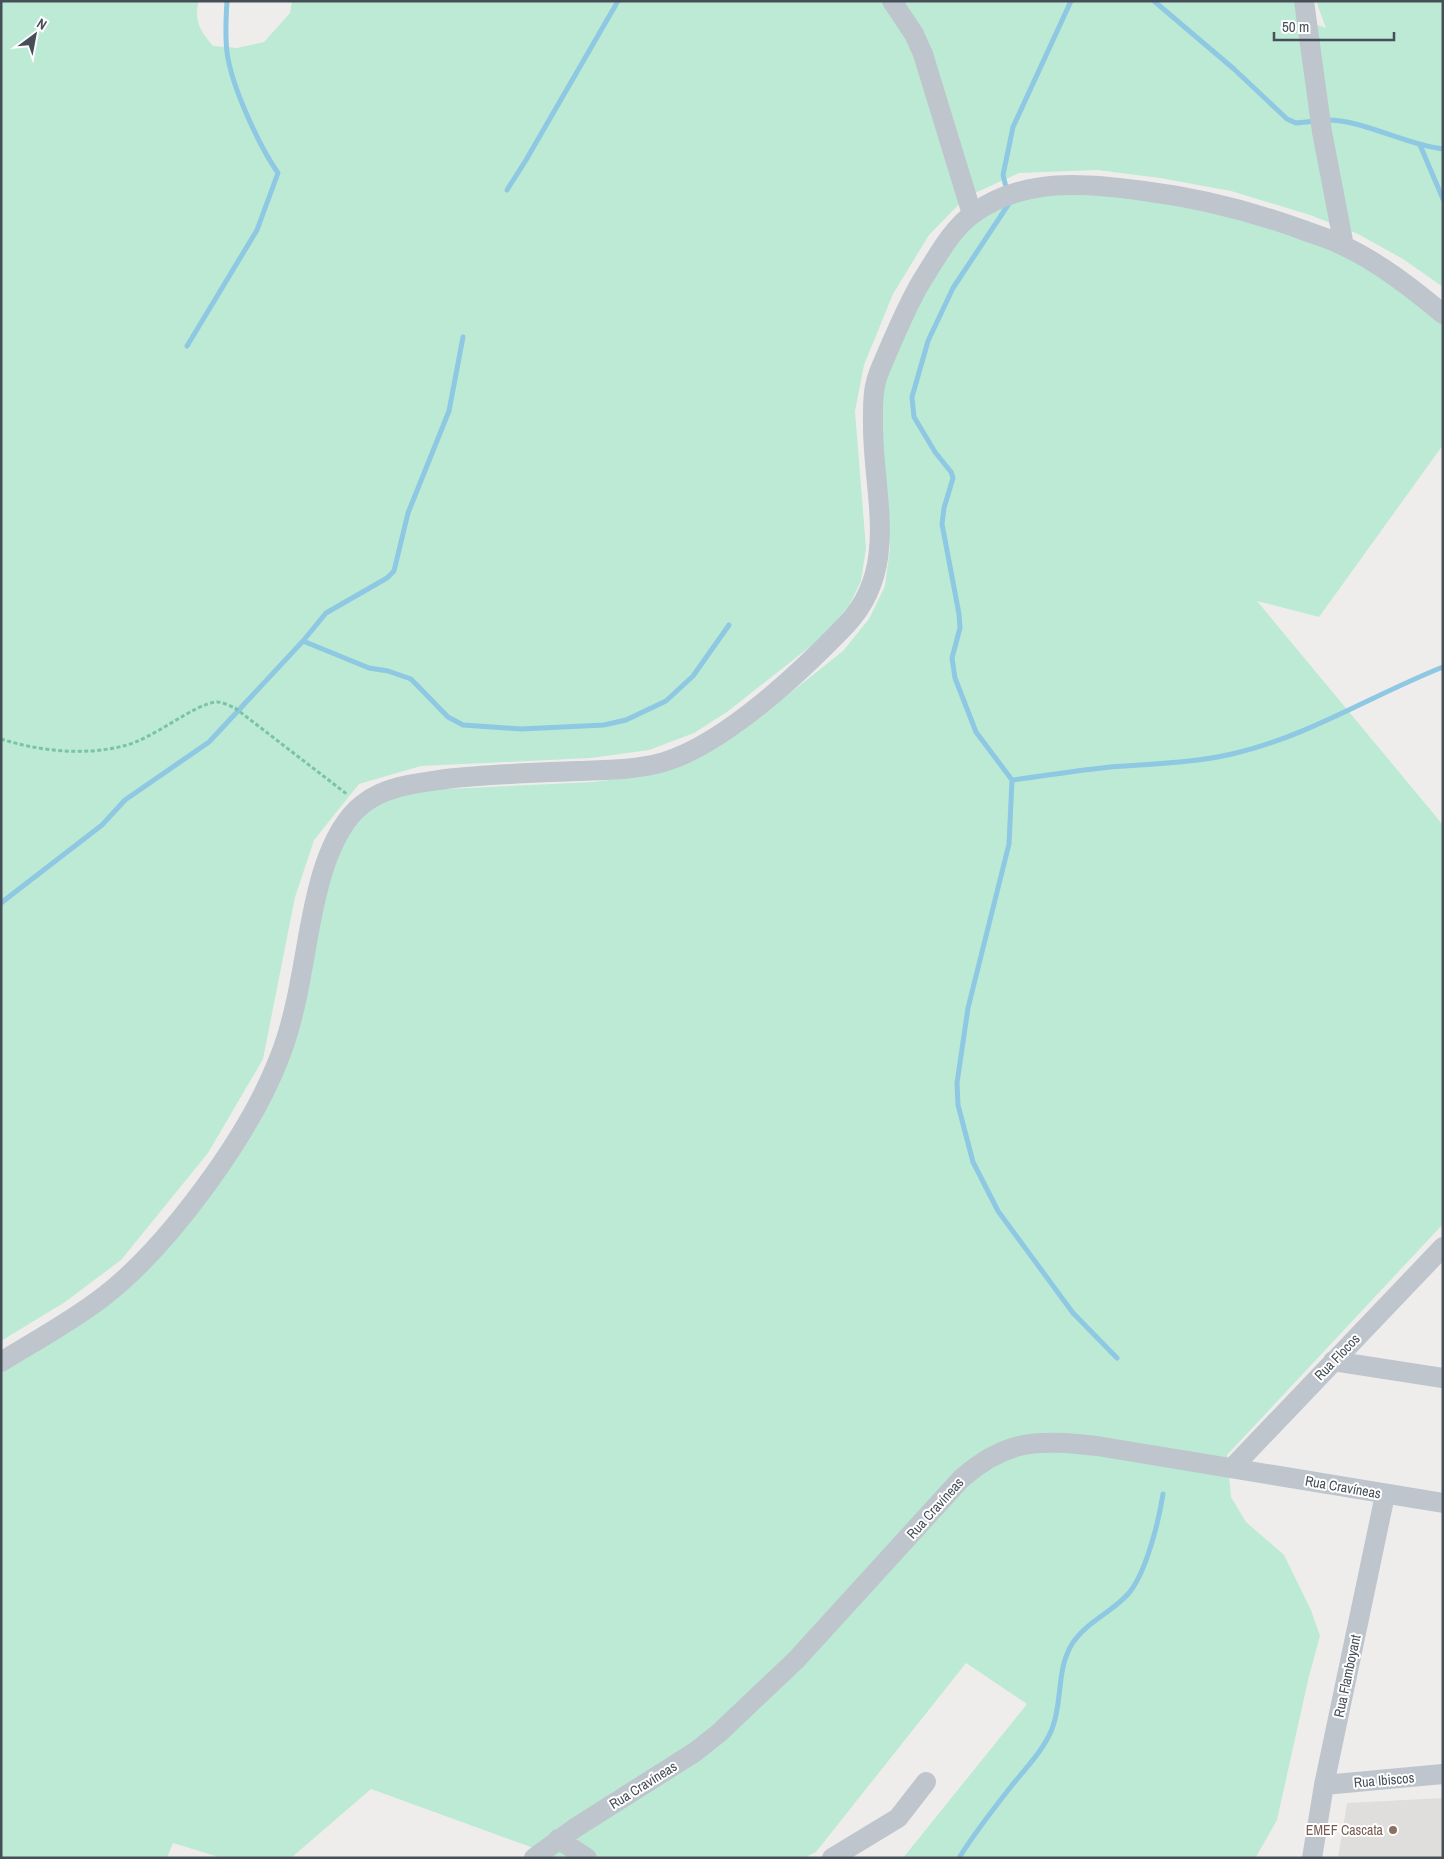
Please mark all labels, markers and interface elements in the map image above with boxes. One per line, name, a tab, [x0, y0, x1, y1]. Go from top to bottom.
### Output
north arrow	[10, 10, 60, 60]
scale bar	[1274, 10, 1394, 42]
text: N	[34, 14, 50, 34]
text: 50 m	[1282, 16, 1309, 37]
street label: Rua Flocos	[1310, 1330, 1364, 1384]
street label: Rua Cravíneas	[1304, 1471, 1383, 1503]
street label: Rua Cravíneas	[903, 1473, 967, 1542]
street label: Rua Flamboyant	[1329, 1633, 1365, 1719]
street label: Rua Cravíneas	[606, 1757, 680, 1813]
street label: Rua Ibiscos	[1353, 1768, 1415, 1792]
place label: EMEF Cascata	[1306, 1821, 1384, 1839]
marker: EMEF Cascata	[1387, 1824, 1399, 1836]

